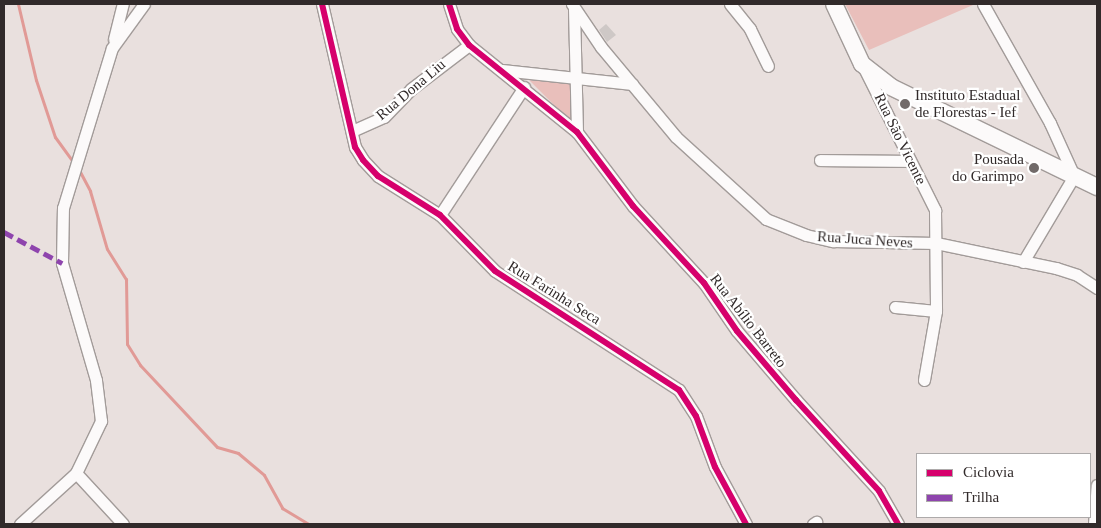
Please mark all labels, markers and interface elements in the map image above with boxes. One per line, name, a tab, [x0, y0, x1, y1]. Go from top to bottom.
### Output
street label: Rua Dona Liu	[373, 56, 449, 124]
place label: Instituto Estadual de Florestas - Ief	[915, 86, 1020, 121]
street label: Rua São Vicente	[870, 90, 930, 188]
marker: Instituto Estadual de Florestas - Ief	[899, 98, 911, 110]
place label: Pousada do Garimpo	[952, 150, 1024, 185]
marker: Pousada do Garimpo	[1028, 162, 1040, 174]
street label: Rua Juca Neves	[817, 228, 913, 252]
street label: Rua Farinha Seca	[504, 257, 604, 329]
street label: Rua Abílio Barreto	[706, 270, 790, 372]
legend	[916, 453, 1091, 518]
text: Ciclovia	[963, 464, 1014, 480]
text: Trilha	[963, 489, 999, 505]

